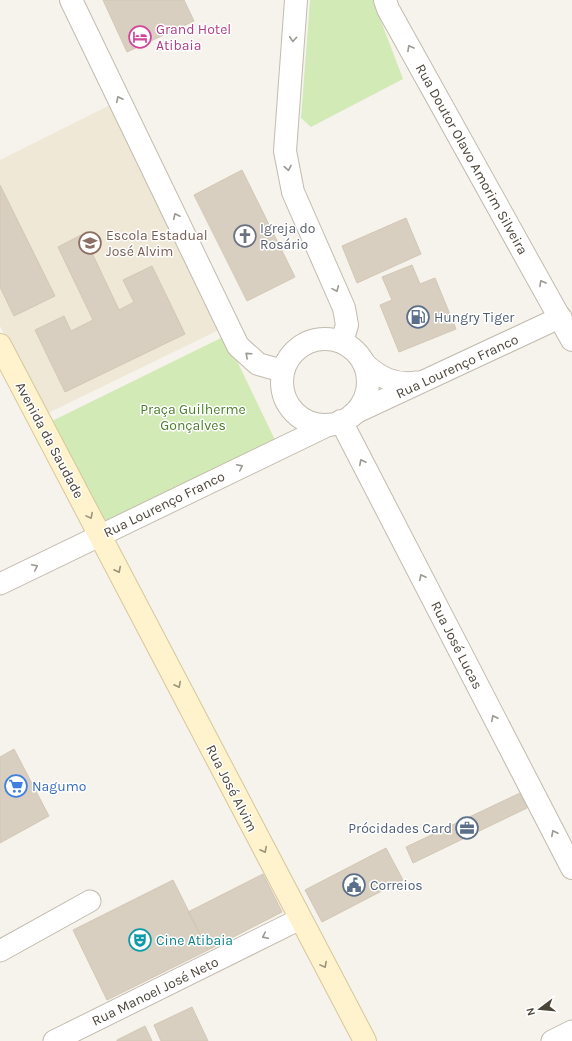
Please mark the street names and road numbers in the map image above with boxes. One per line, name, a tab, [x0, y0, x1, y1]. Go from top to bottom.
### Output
street label: Rua Doutor Olavo Amorim Silveira	[412, 61, 531, 258]
street label: Rua Lourenço Franco	[393, 331, 521, 402]
street label: Avenida da Saudade	[12, 379, 87, 501]
street label: Rua Lourenço Franco	[101, 468, 228, 541]
street label: Rua José Lucas	[427, 598, 486, 692]
street label: Rua José Alvim	[202, 742, 261, 835]
street label: Rua Manoel José Neto	[89, 953, 221, 1030]

